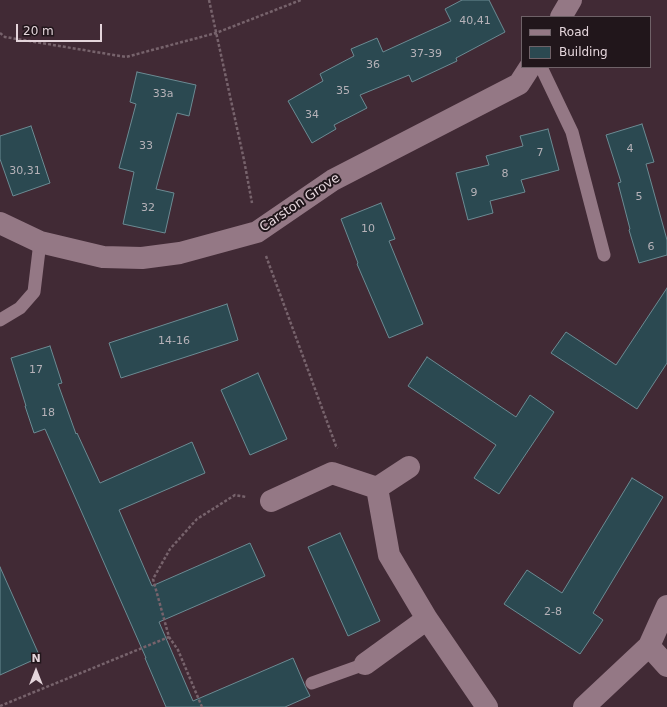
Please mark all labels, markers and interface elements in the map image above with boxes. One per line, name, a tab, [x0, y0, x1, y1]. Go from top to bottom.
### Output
house number: 40,41	[459, 14, 491, 28]
scale bar	[18, 16, 104, 42]
legend	[521, 16, 651, 68]
text: 20 m	[23, 24, 54, 38]
text: Road	[559, 25, 589, 39]
text: Building	[559, 45, 608, 59]
house number: 37-39	[410, 47, 442, 61]
house number: 36	[366, 58, 380, 72]
house number: 35	[336, 84, 350, 98]
house number: 33a	[153, 87, 173, 101]
house number: 34	[305, 108, 319, 122]
house number: 33	[139, 139, 153, 153]
house number: 4	[627, 142, 633, 156]
house number: 7	[537, 146, 543, 160]
house number: 30,31	[9, 164, 41, 178]
house number: 8	[502, 167, 508, 181]
street label: Carston Grove	[257, 170, 343, 236]
house number: 9	[471, 186, 477, 200]
house number: 5	[636, 190, 642, 204]
house number: 32	[141, 201, 155, 215]
house number: 10	[361, 222, 375, 236]
house number: 6	[648, 240, 654, 254]
house number: 14-16	[158, 334, 190, 348]
house number: 17	[29, 363, 43, 377]
house number: 18	[41, 406, 55, 420]
house number: 2-8	[544, 605, 562, 619]
north arrow	[16, 651, 56, 691]
text: N	[31, 652, 41, 665]

